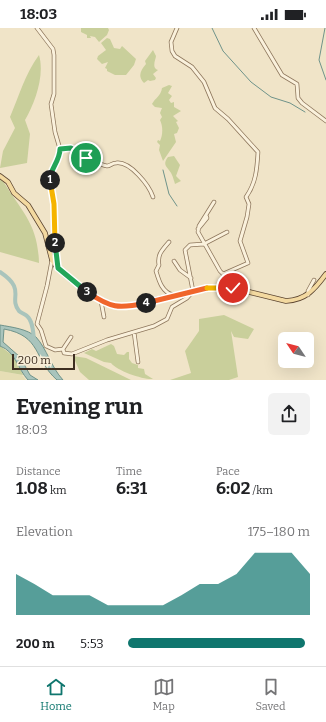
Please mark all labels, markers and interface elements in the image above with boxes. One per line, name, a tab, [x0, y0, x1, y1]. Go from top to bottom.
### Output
text: 18:03	[20, 5, 57, 23]
pin	[69, 141, 103, 175]
icon: arrive	[75, 147, 97, 169]
pin: 1	[40, 170, 60, 190]
text: 1	[48, 173, 52, 186]
pin: 2	[45, 233, 65, 253]
text: 2	[52, 236, 58, 249]
pin	[216, 271, 250, 305]
icon: check	[222, 277, 244, 299]
pin: 3	[77, 282, 97, 302]
text: 3	[84, 285, 90, 298]
pin: 4	[136, 293, 156, 313]
text: 4	[143, 296, 149, 309]
north arrow	[278, 332, 314, 368]
map controls	[278, 332, 314, 368]
scale bar	[12, 352, 75, 371]
text: 200 m	[18, 354, 51, 367]
text: Evening run	[16, 393, 143, 420]
button: share	[268, 393, 310, 435]
text: 18:03	[16, 422, 48, 437]
text: Distance	[16, 465, 61, 478]
text: Time	[116, 465, 142, 478]
text: Pace	[216, 465, 240, 478]
text: 1.08	[16, 478, 48, 499]
text: 6:31	[116, 478, 147, 499]
text: 6:02	[216, 478, 250, 499]
text: km	[48, 484, 66, 497]
text: /km	[250, 484, 273, 497]
text: Elevation	[16, 524, 73, 539]
text: 175–180 m	[248, 524, 310, 539]
text: 200 m	[16, 636, 55, 651]
text: 5:53	[80, 636, 104, 651]
tab: Home	[40, 676, 72, 713]
tab: Map	[153, 676, 175, 713]
tab: Saved	[255, 676, 286, 713]

